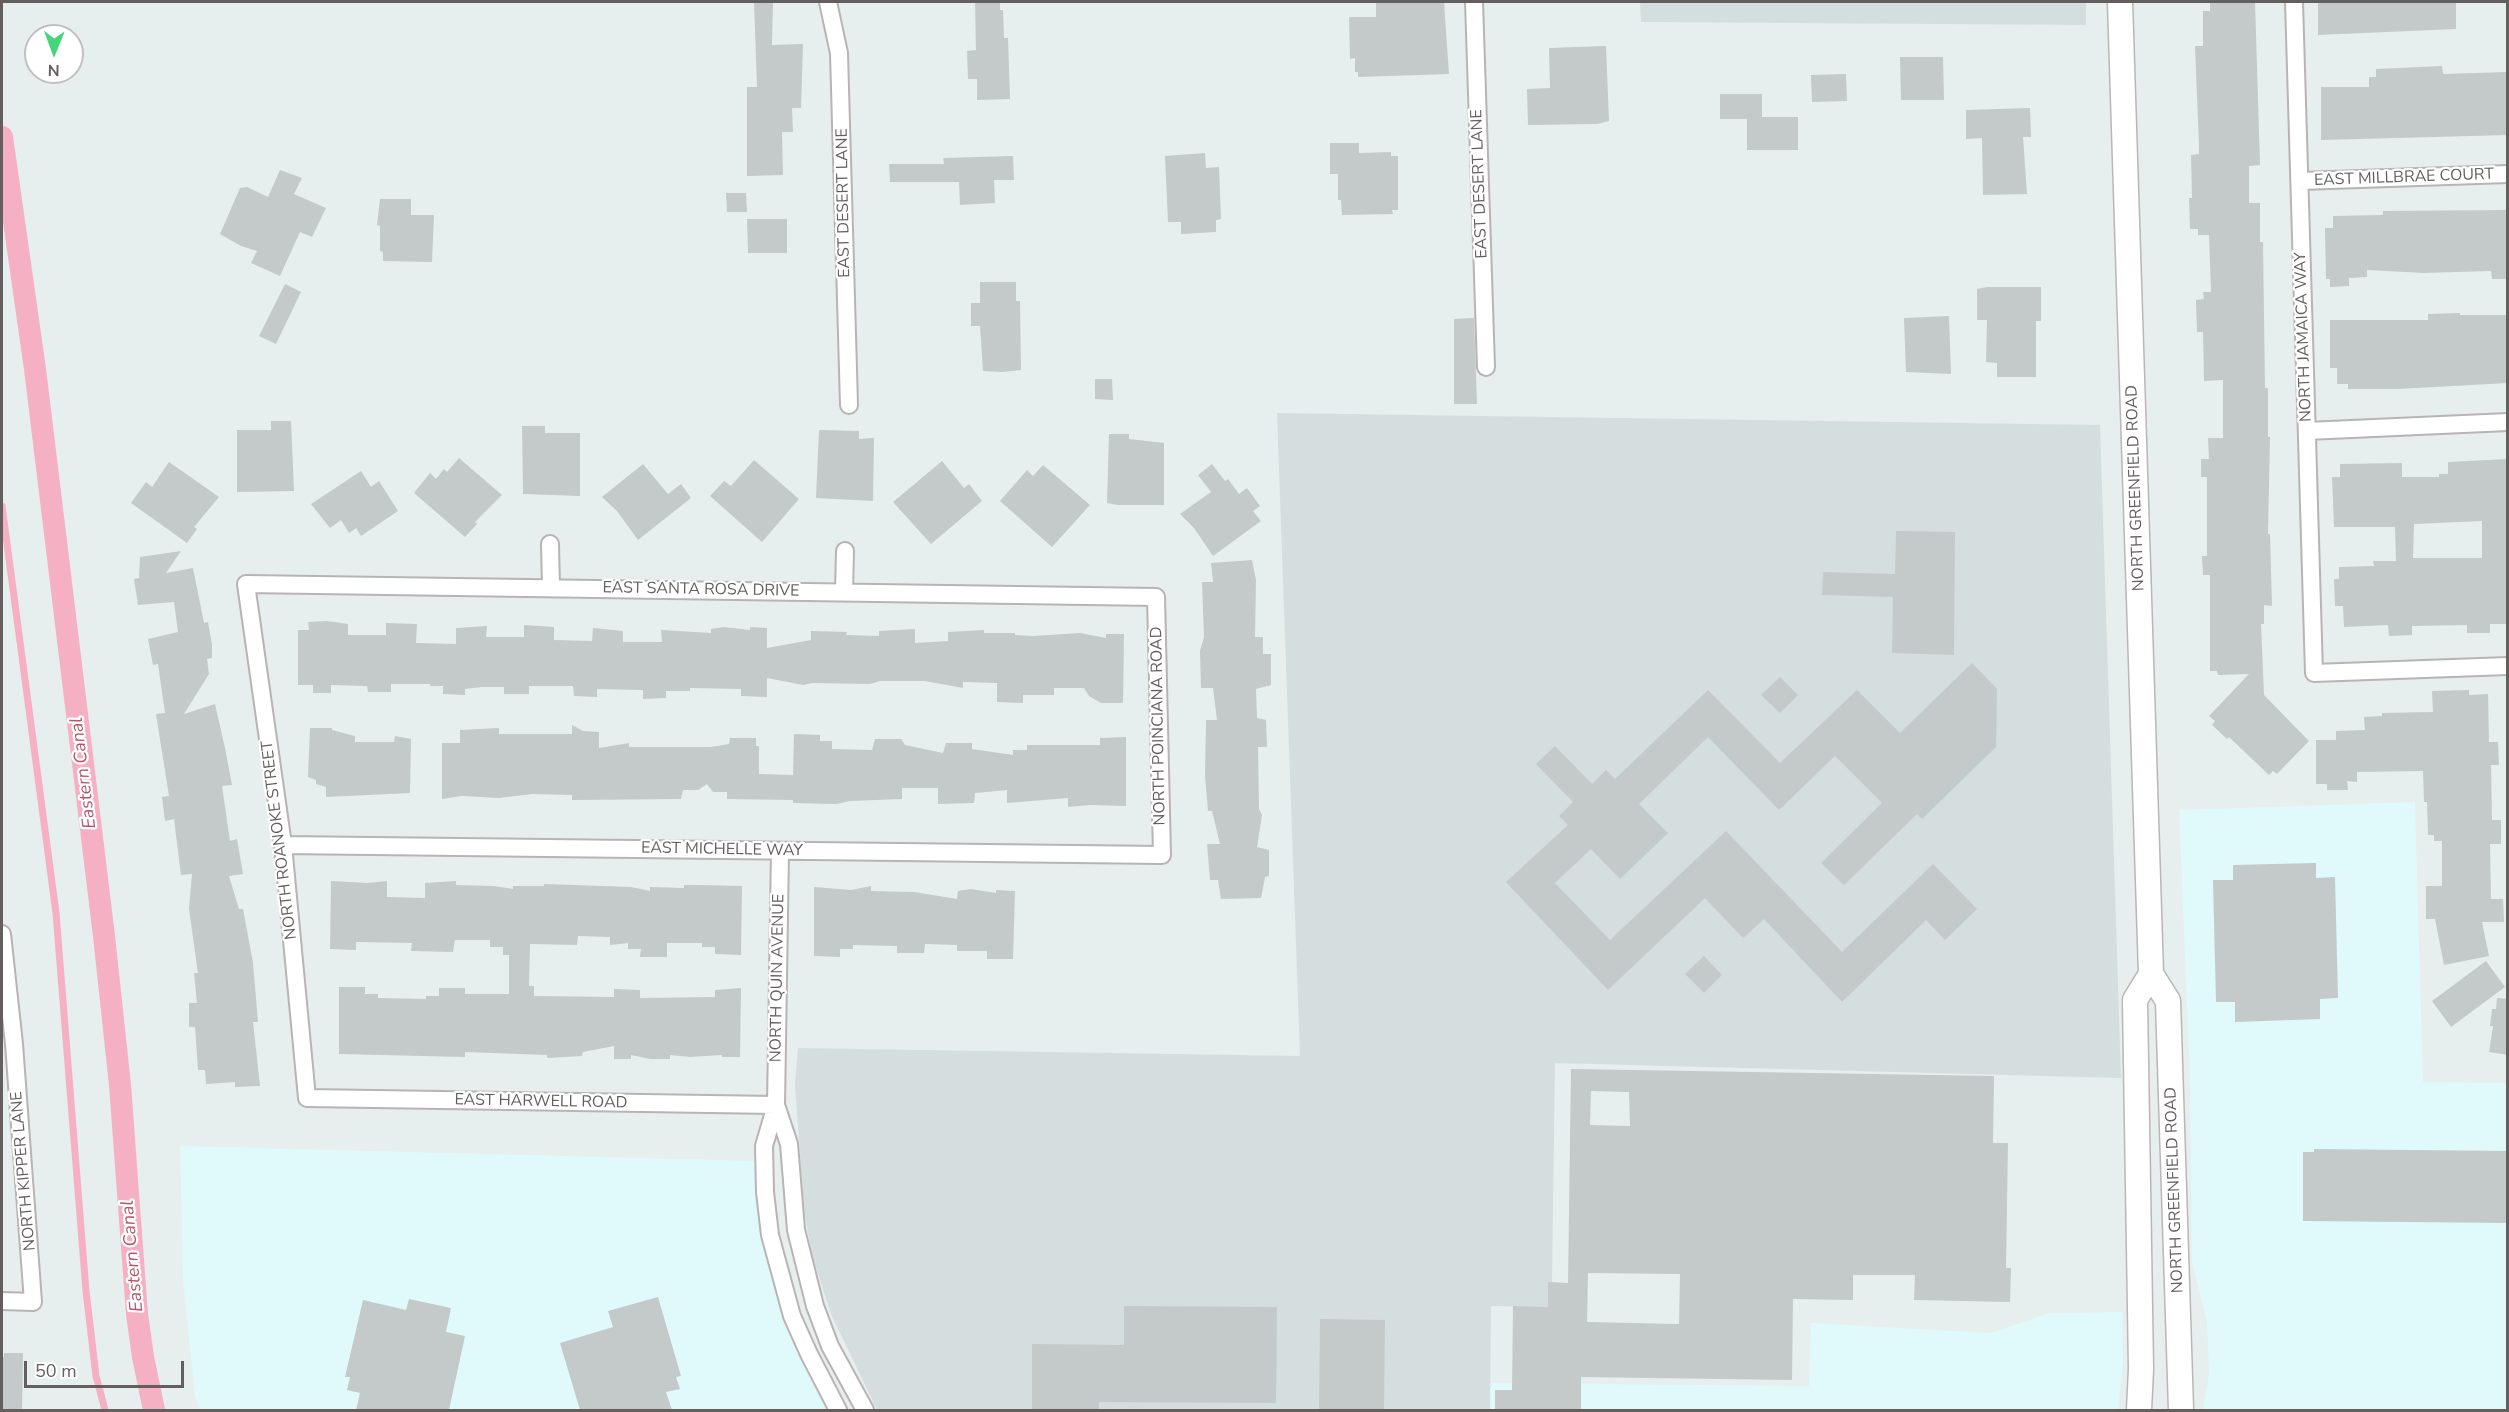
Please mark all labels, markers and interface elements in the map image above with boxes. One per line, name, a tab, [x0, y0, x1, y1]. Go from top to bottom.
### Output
north arrow	[24, 24, 84, 84]
text: N	[48, 59, 60, 81]
street label: EAST DESERT LANE	[1468, 109, 1492, 259]
street label: EAST DESERT LANE	[833, 128, 855, 278]
street label: EAST MILLBRAE COURT	[2314, 165, 2494, 191]
street label: NORTH JAMAICA WAY	[2291, 252, 2317, 422]
street label: NORTH GREENFIELD ROAD	[2123, 385, 2149, 591]
street label: EAST SANTA ROSA DRIVE	[602, 579, 800, 601]
street label: NORTH POINCIANA ROAD	[1148, 626, 1170, 826]
water label: Eastern Canal	[66, 716, 102, 830]
street label: NORTH ROANOKE STREET	[258, 739, 302, 941]
street label: EAST MICHELLE WAY	[641, 839, 803, 861]
street label: NORTH QUIN AVENUE	[767, 894, 789, 1062]
street label: NORTH GREENFIELD ROAD	[2162, 1087, 2188, 1293]
street label: NORTH KIPPER LANE	[7, 1090, 41, 1252]
street label: EAST HARWELL ROAD	[454, 1091, 628, 1113]
water label: Eastern Canal	[117, 1199, 149, 1313]
scale bar	[27, 1349, 188, 1387]
text: 50 m	[35, 1359, 77, 1383]

